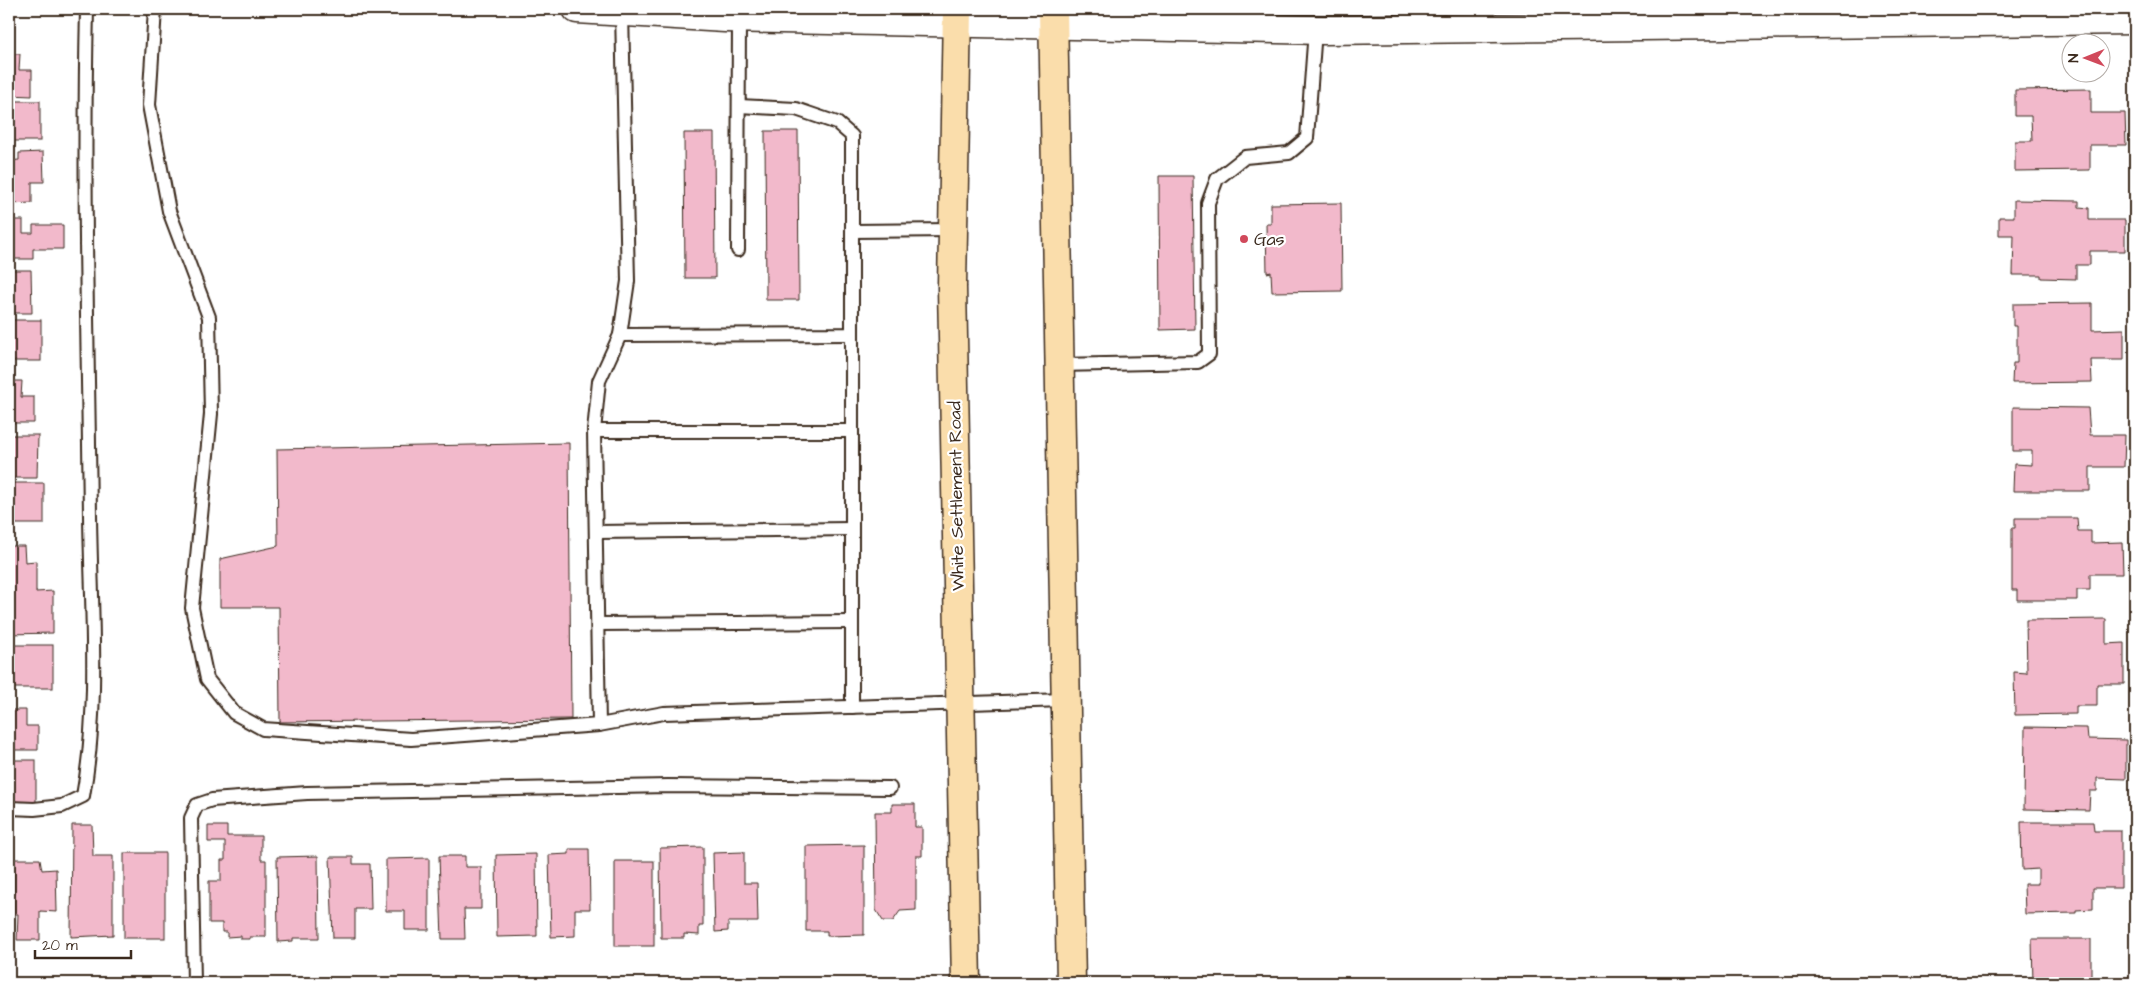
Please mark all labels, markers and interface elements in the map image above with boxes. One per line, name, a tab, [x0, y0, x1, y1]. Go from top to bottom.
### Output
north arrow	[2062, 32, 2112, 82]
text: N	[2064, 53, 2084, 63]
place label: Gas	[1254, 227, 1285, 252]
marker: Gas	[1238, 233, 1250, 245]
street label: White Settlement Road	[942, 401, 971, 591]
scale bar	[35, 927, 131, 959]
text: 20 m	[42, 935, 78, 956]

